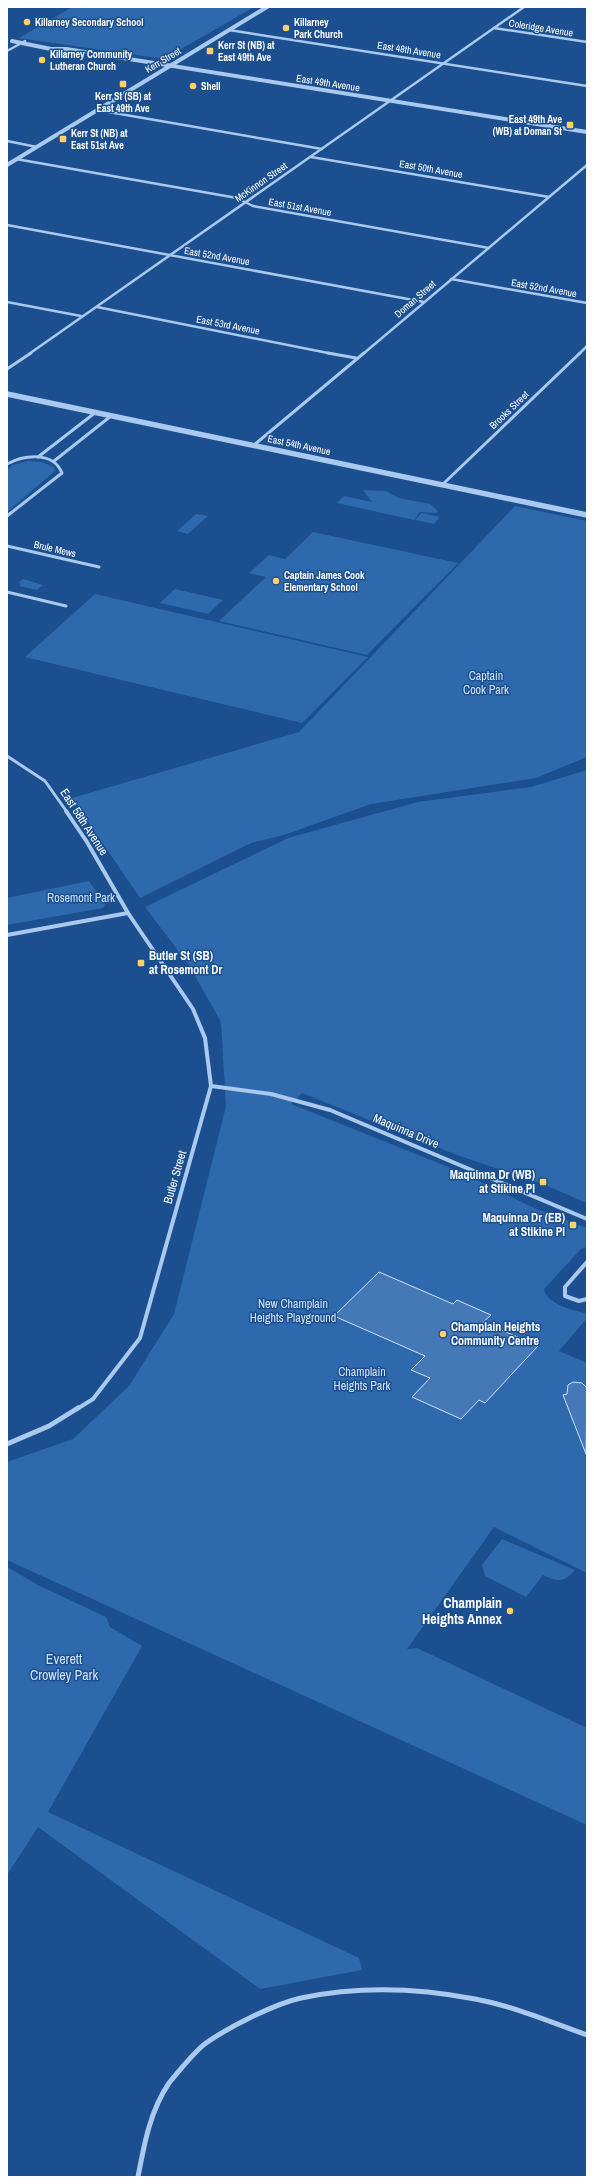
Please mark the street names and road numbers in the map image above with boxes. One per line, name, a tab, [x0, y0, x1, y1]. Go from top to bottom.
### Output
street label: Coleridge Avenue	[508, 16, 575, 40]
street label: East 48th Avenue	[376, 39, 442, 62]
street label: Kerr Street	[143, 44, 184, 76]
street label: East 49th Avenue	[295, 72, 361, 95]
street label: East 50th Avenue	[398, 157, 464, 181]
street label: McKinnon Street	[232, 159, 290, 205]
street label: East 51st Avenue	[268, 195, 333, 219]
street label: East 52nd Avenue	[183, 244, 251, 268]
street label: East 52nd Avenue	[510, 276, 578, 300]
street label: Doman Street	[392, 277, 439, 321]
street label: East 53rd Avenue	[195, 312, 261, 338]
street label: Brooks Street	[487, 388, 532, 432]
street label: East 54th Avenue	[266, 432, 332, 458]
street label: Brule Mews	[33, 538, 77, 560]
street label: East 58th Avenue	[56, 785, 112, 859]
street label: Maquinna Drive	[371, 1110, 441, 1152]
street label: Butler Street	[160, 1148, 190, 1205]

